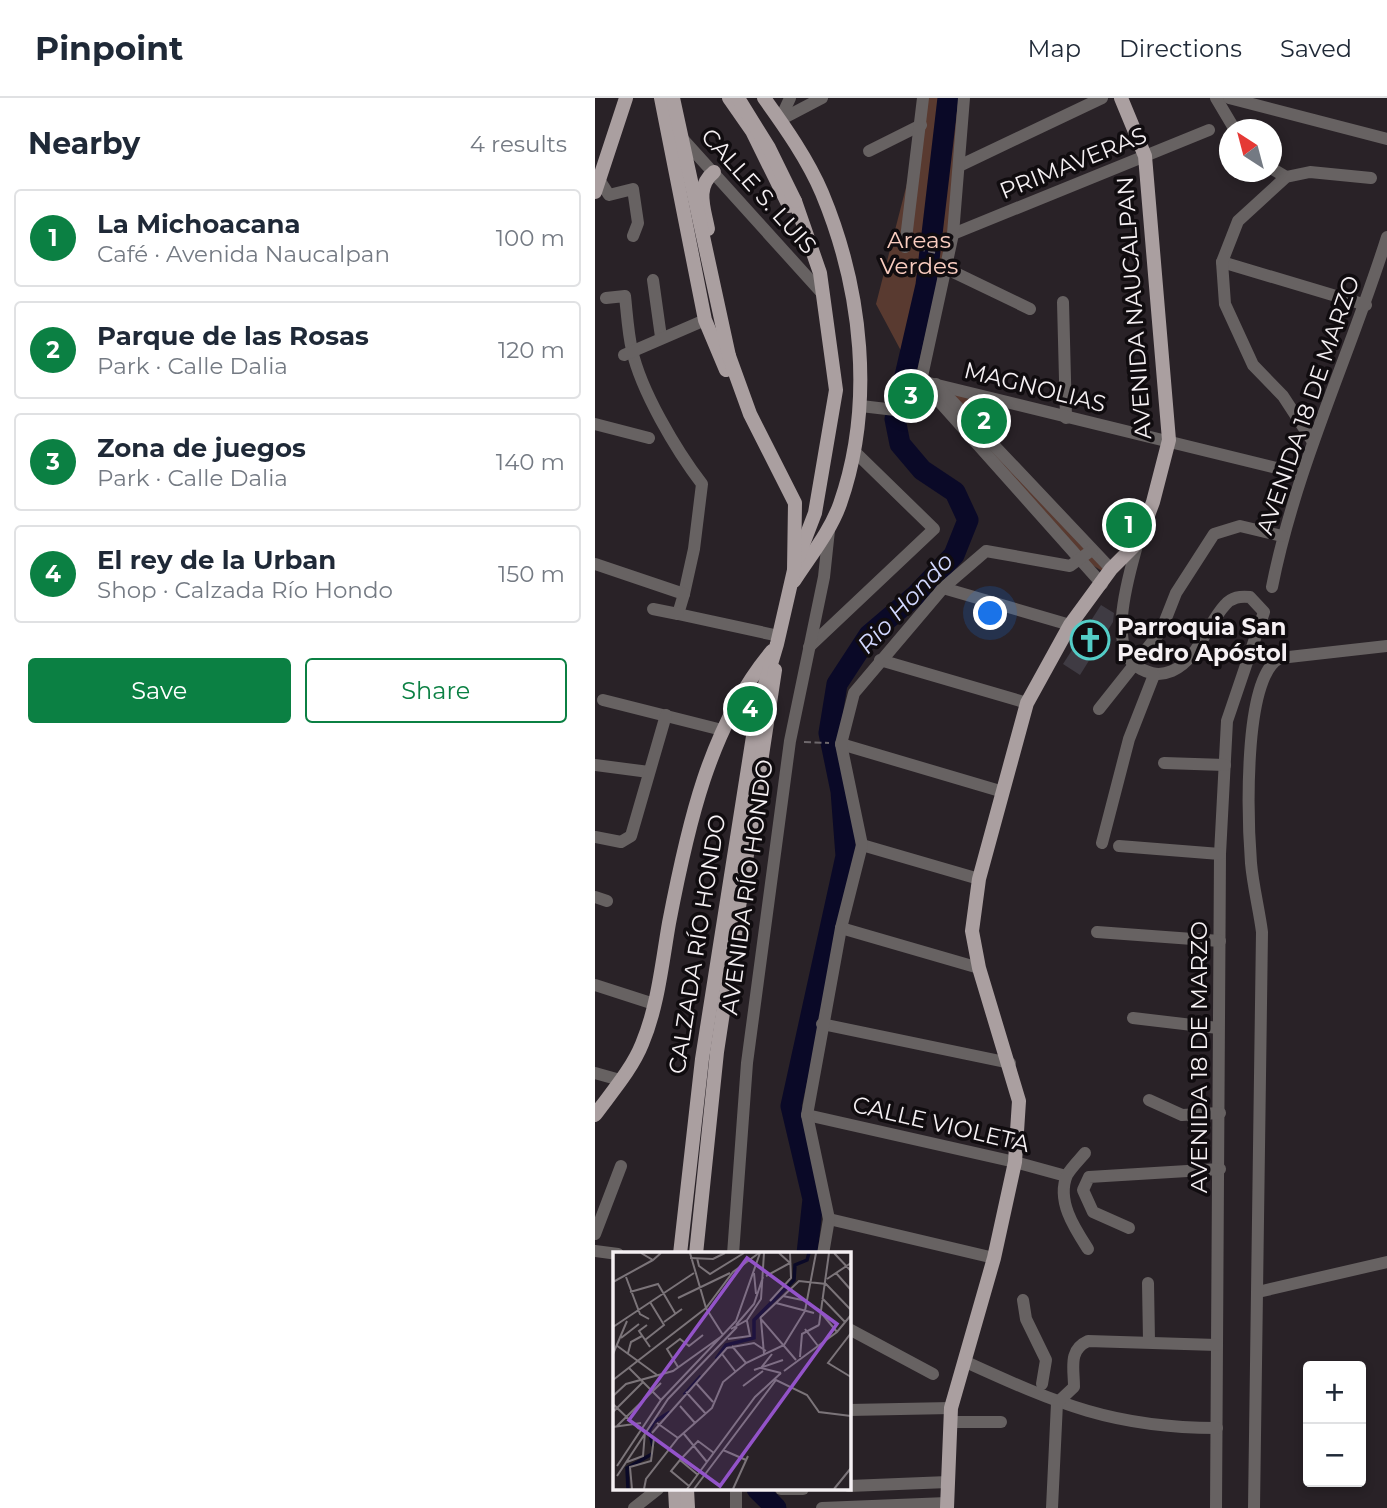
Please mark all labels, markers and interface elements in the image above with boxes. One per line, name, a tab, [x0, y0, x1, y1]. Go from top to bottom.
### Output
text: Pinpoint	[35, 28, 183, 68]
text: Map	[1028, 34, 1081, 63]
text: Directions	[1119, 34, 1242, 63]
text: Saved	[1280, 34, 1352, 63]
north arrow	[1219, 119, 1282, 182]
street label: PRIMAVERAS	[996, 121, 1150, 205]
street label: CALLE S. LUIS	[695, 123, 823, 259]
text: Nearby	[28, 125, 140, 162]
text: 4 results	[470, 130, 567, 158]
street label: AVENIDA NAUCALPAN	[1111, 176, 1157, 440]
text: La Michoacana	[97, 208, 301, 240]
text: 1	[48, 224, 58, 252]
text: 100 m	[496, 224, 565, 252]
park label: Areas Verdes	[880, 226, 958, 280]
text: Café · Avenida Naucalpan	[97, 240, 390, 268]
street label: AVENIDA 18 DE MARZO	[1250, 272, 1366, 538]
text: Parque de las Rosas	[97, 320, 369, 352]
text: 2	[46, 336, 60, 364]
text: 120 m	[498, 336, 565, 364]
text: Park · Calle Dalia	[97, 352, 288, 380]
street label: MAGNOLIAS	[961, 356, 1109, 418]
pin: 3	[888, 370, 934, 422]
pin: 2	[961, 395, 1007, 447]
text: Zona de juegos	[97, 432, 306, 464]
text: 3	[46, 448, 60, 476]
text: 140 m	[496, 448, 565, 476]
text: Park · Calle Dalia	[97, 464, 288, 492]
pin: 1	[1106, 499, 1152, 551]
text: El rey de la Urban	[97, 544, 336, 576]
water label: Rio Hondo	[851, 547, 959, 659]
text: 4	[45, 560, 61, 588]
text: 150 m	[498, 560, 565, 588]
text: Shop · Calzada Río Hondo	[97, 576, 393, 604]
your location	[973, 596, 1007, 630]
place label: Parroquia San Pedro Apóstol	[1117, 613, 1288, 667]
church icon: Parroquia San Pedro Apóstol	[1069, 619, 1111, 661]
button: Save	[28, 658, 291, 723]
button: Share	[305, 658, 567, 723]
pin: 4	[727, 683, 773, 735]
street label: AVENIDA RÍO HONDO	[715, 758, 779, 1016]
street label: CALZADA RÍO HONDO	[663, 812, 731, 1076]
street label: AVENIDA 18 DE MARZO	[1185, 921, 1213, 1193]
street label: CALLE VIOLETA	[850, 1090, 1033, 1158]
inset map	[613, 1252, 851, 1490]
map controls	[1303, 1361, 1366, 1487]
button: +	[1303, 1361, 1366, 1424]
button: −	[1303, 1424, 1366, 1487]

